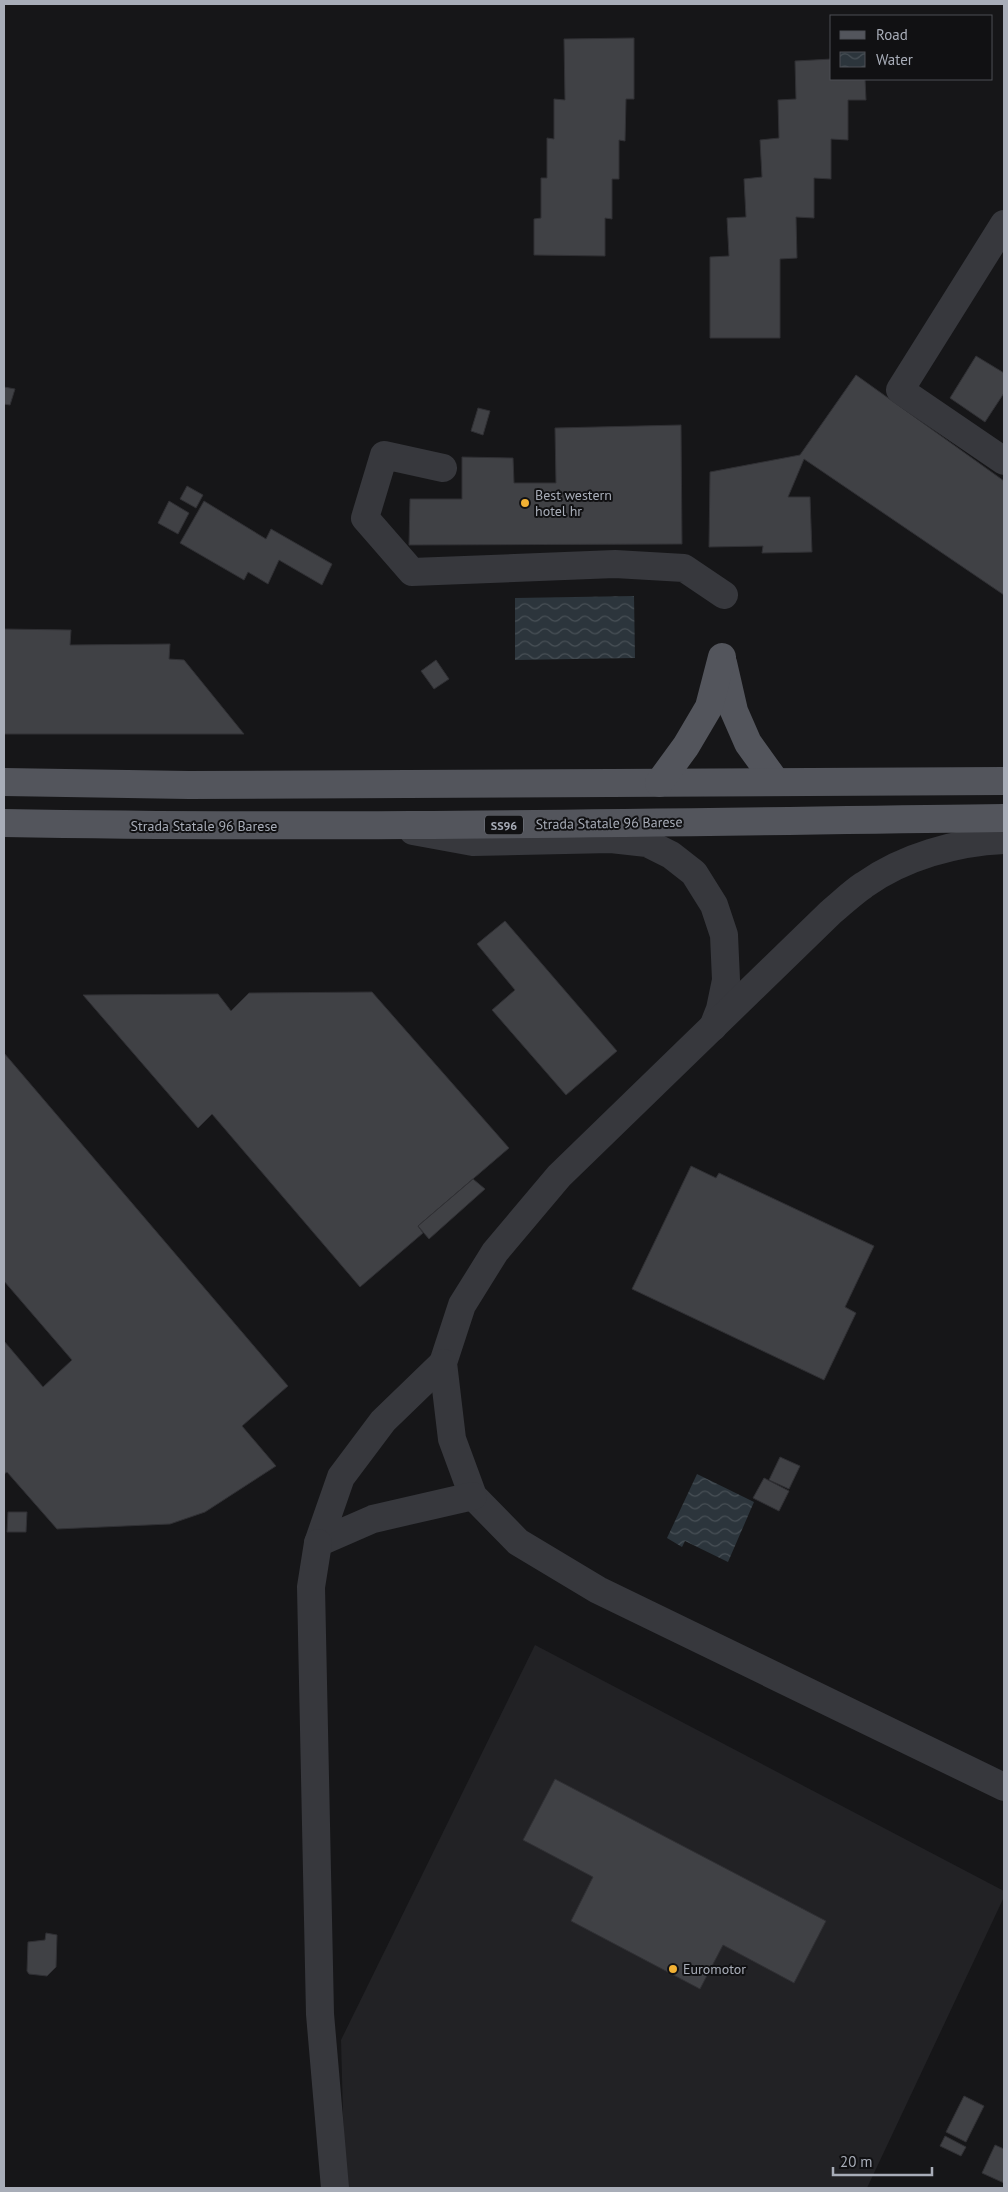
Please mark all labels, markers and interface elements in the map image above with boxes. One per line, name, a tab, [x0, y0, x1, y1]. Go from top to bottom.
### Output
legend	[830, 15, 993, 80]
text: Road	[876, 25, 908, 44]
text: Water	[876, 50, 913, 69]
place label: Best western hotel hr	[535, 486, 612, 520]
marker: Best western hotel hr	[519, 497, 531, 509]
street label: Strada Statale 96 Barese	[535, 813, 683, 833]
road number: SS96	[485, 816, 523, 834]
street label: Strada Statale 96 Barese	[131, 817, 277, 835]
place label: Euromotor	[683, 1960, 746, 1978]
marker: Euromotor	[667, 1963, 679, 1975]
scale bar	[833, 2144, 932, 2176]
text: 20 m	[840, 2152, 873, 2171]

